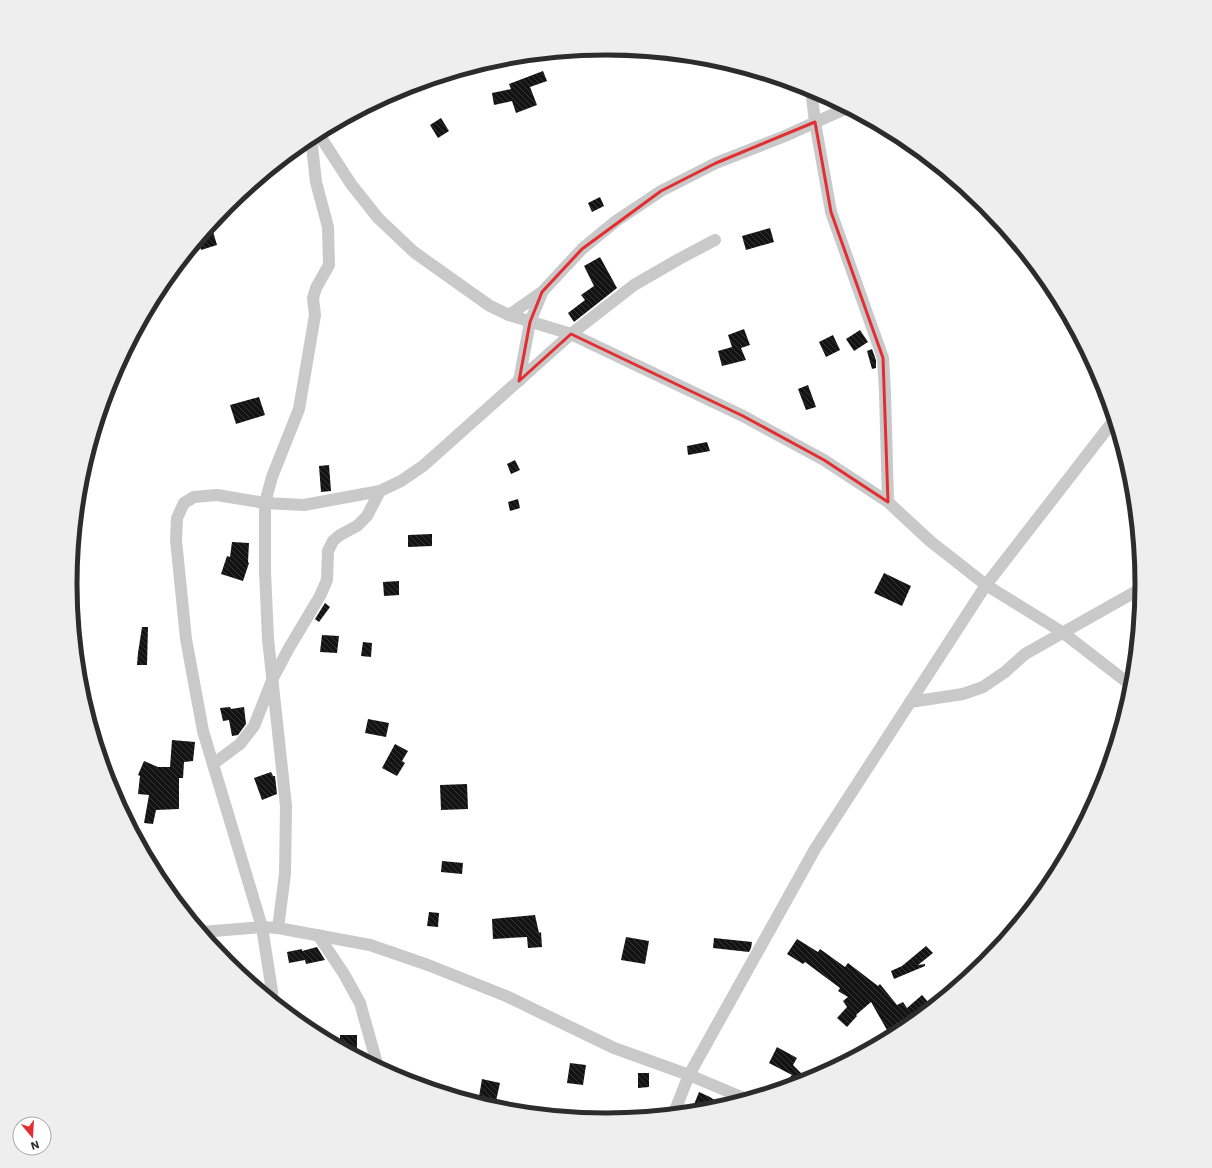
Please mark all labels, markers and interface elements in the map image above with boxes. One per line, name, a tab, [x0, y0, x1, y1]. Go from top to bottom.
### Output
north arrow	[12, 1116, 52, 1156]
text: N	[29, 1138, 41, 1152]

